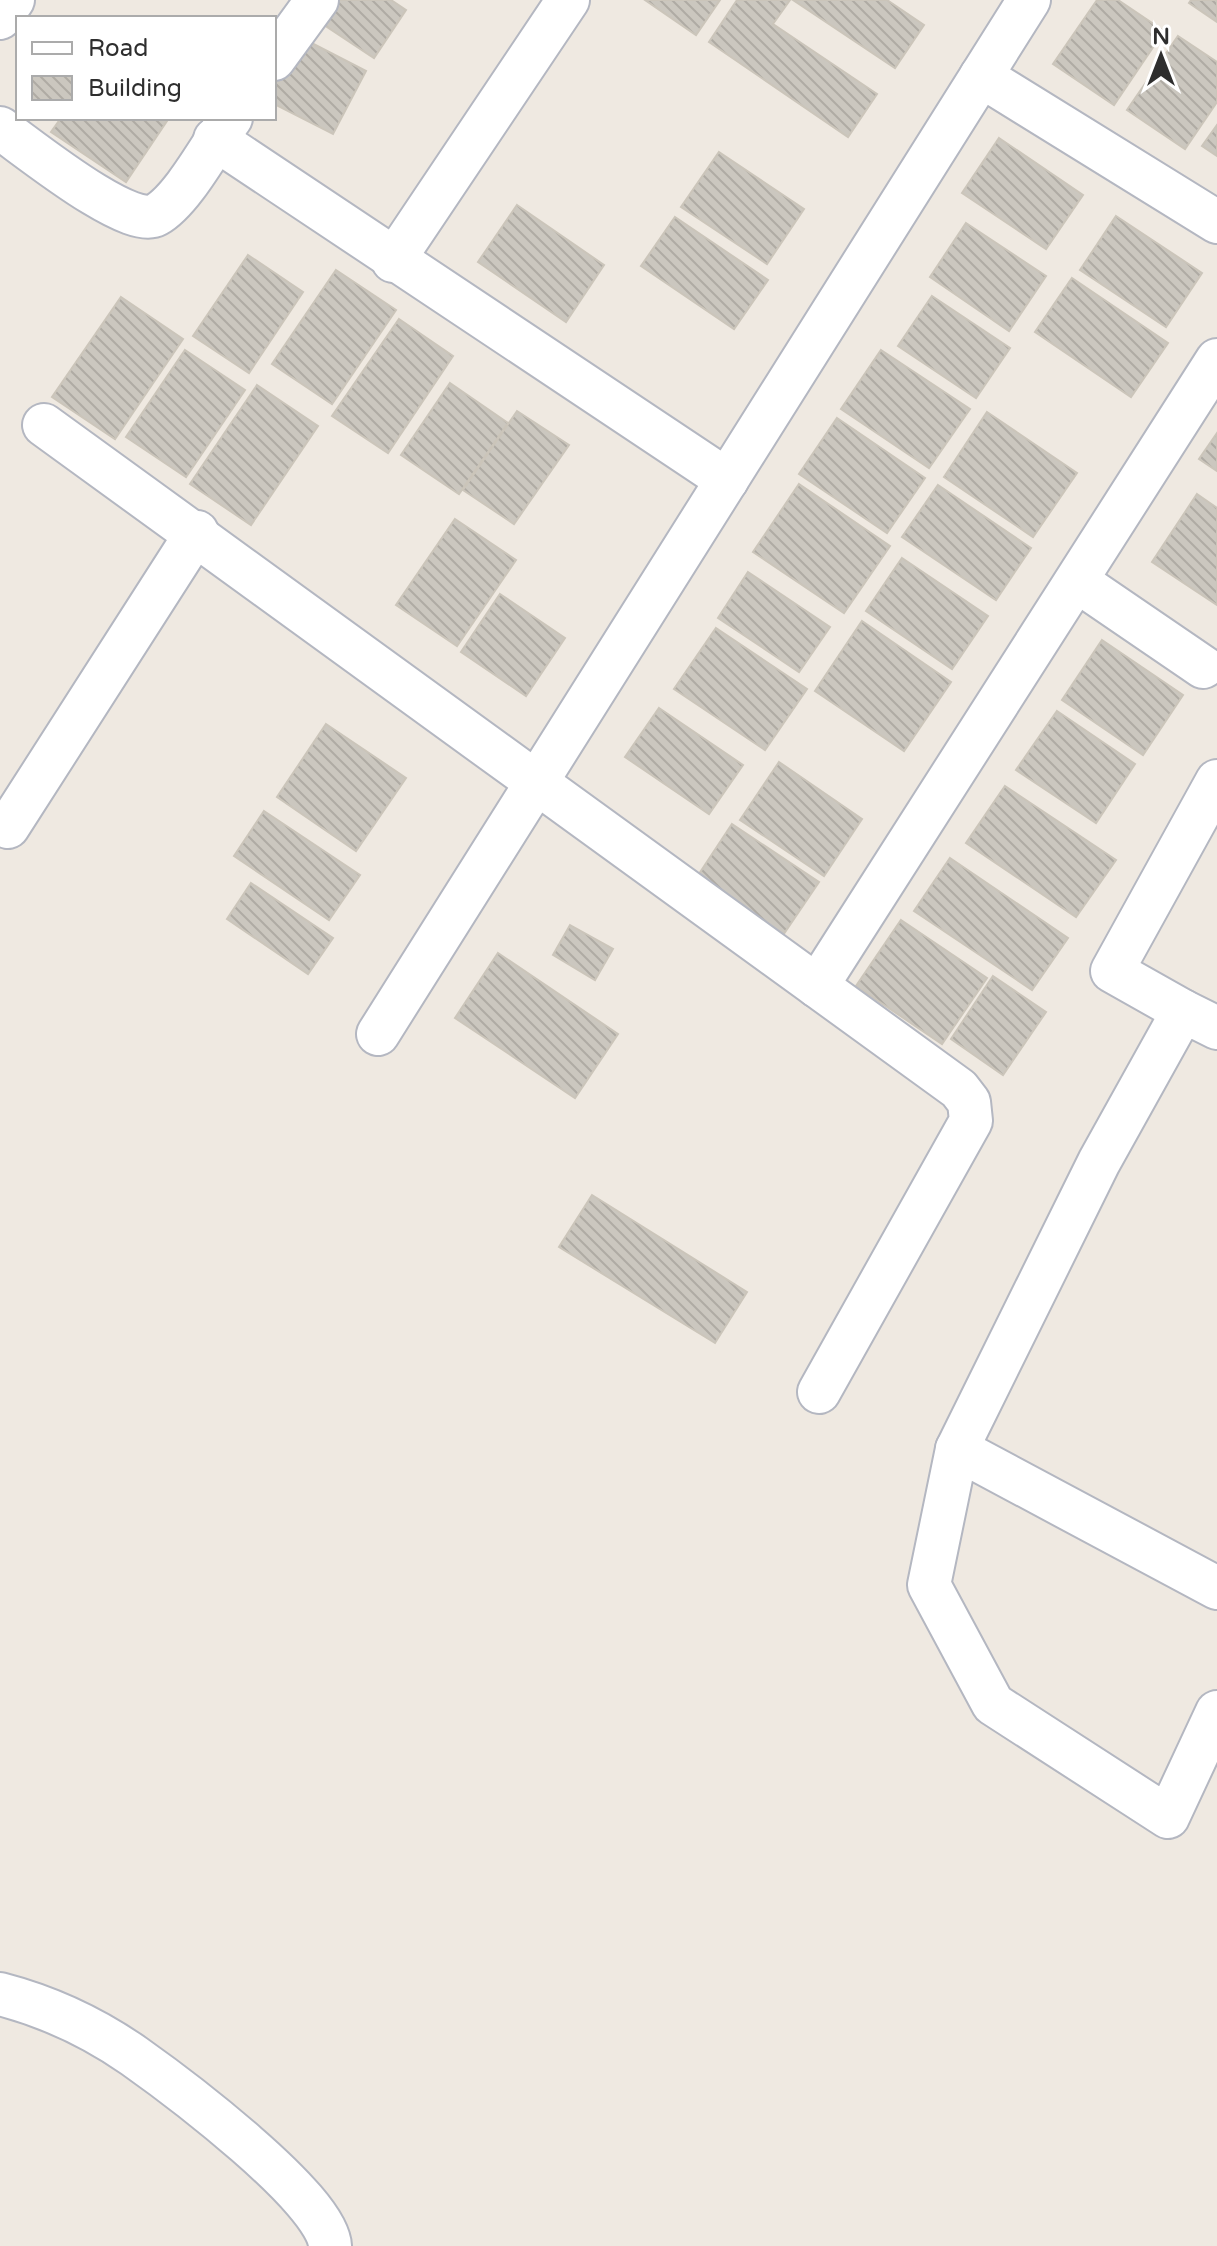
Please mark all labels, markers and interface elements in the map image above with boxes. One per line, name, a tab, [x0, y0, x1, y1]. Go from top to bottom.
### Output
legend	[16, 16, 276, 120]
north arrow	[1121, 16, 1201, 96]
text: N	[1152, 24, 1170, 50]
text: Road	[88, 34, 148, 63]
text: Building	[88, 74, 182, 103]

